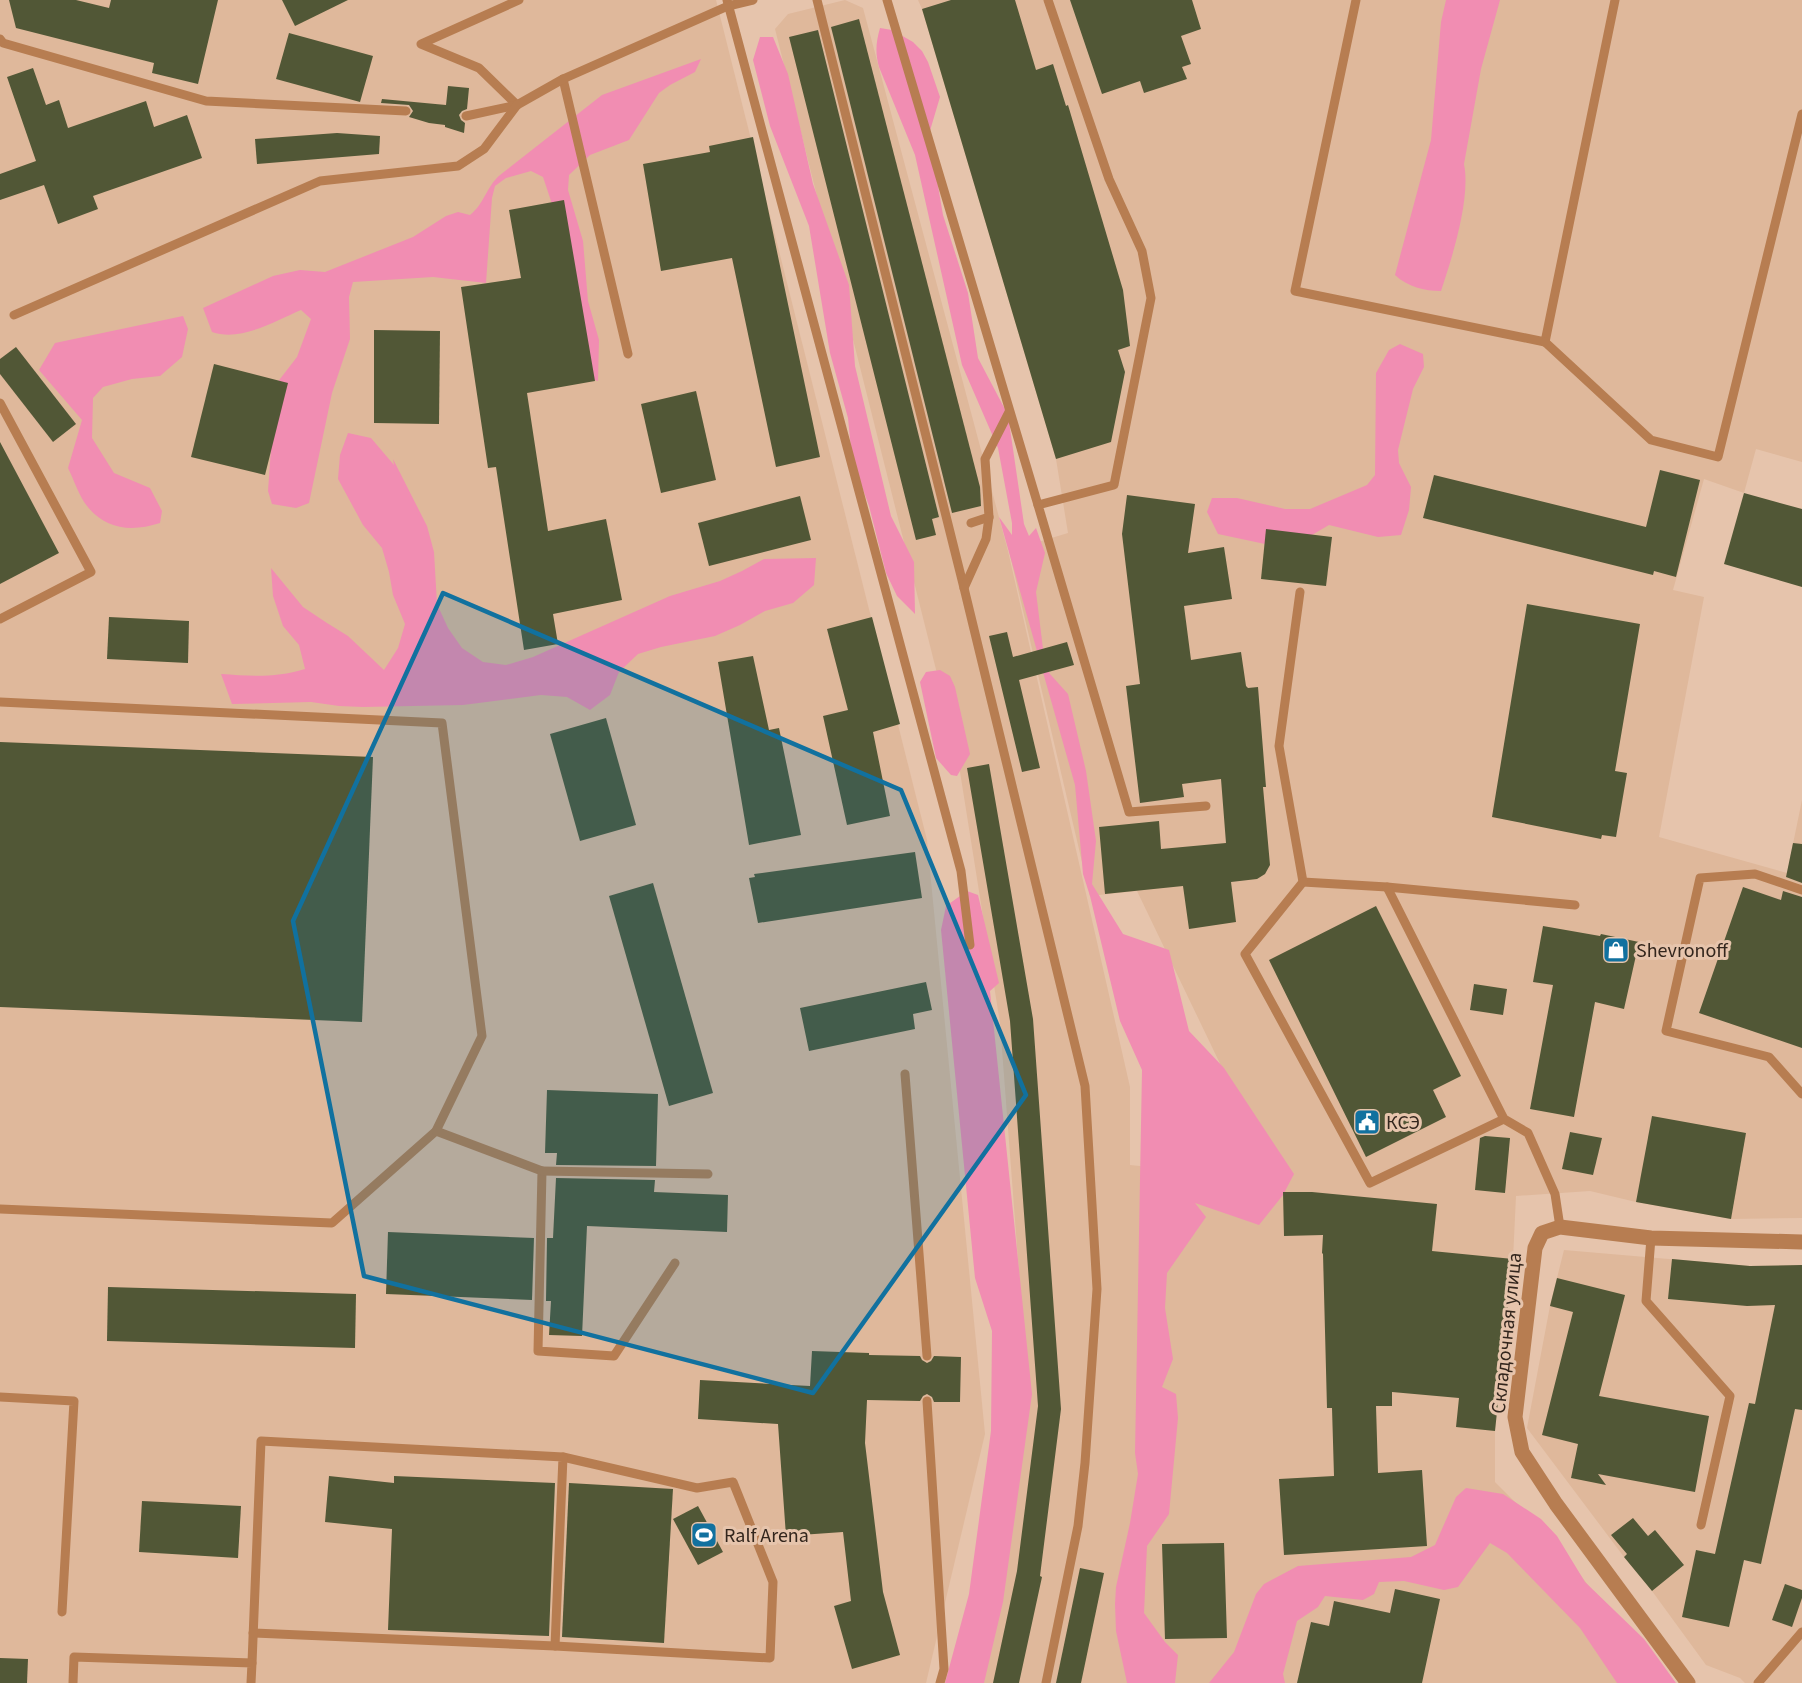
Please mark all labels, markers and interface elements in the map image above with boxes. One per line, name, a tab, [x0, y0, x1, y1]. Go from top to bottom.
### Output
shop icon: Shevronoff	[1601, 935, 1631, 965]
place label: Shevronoff	[1636, 937, 1729, 965]
public building icon: КСЭ	[1352, 1107, 1382, 1137]
place label: КСЭ	[1386, 1109, 1420, 1137]
street label: Складочная улица	[1485, 1251, 1529, 1415]
sports icon: Ralf Arena	[689, 1520, 719, 1550]
place label: Ralf Arena	[724, 1522, 809, 1550]

